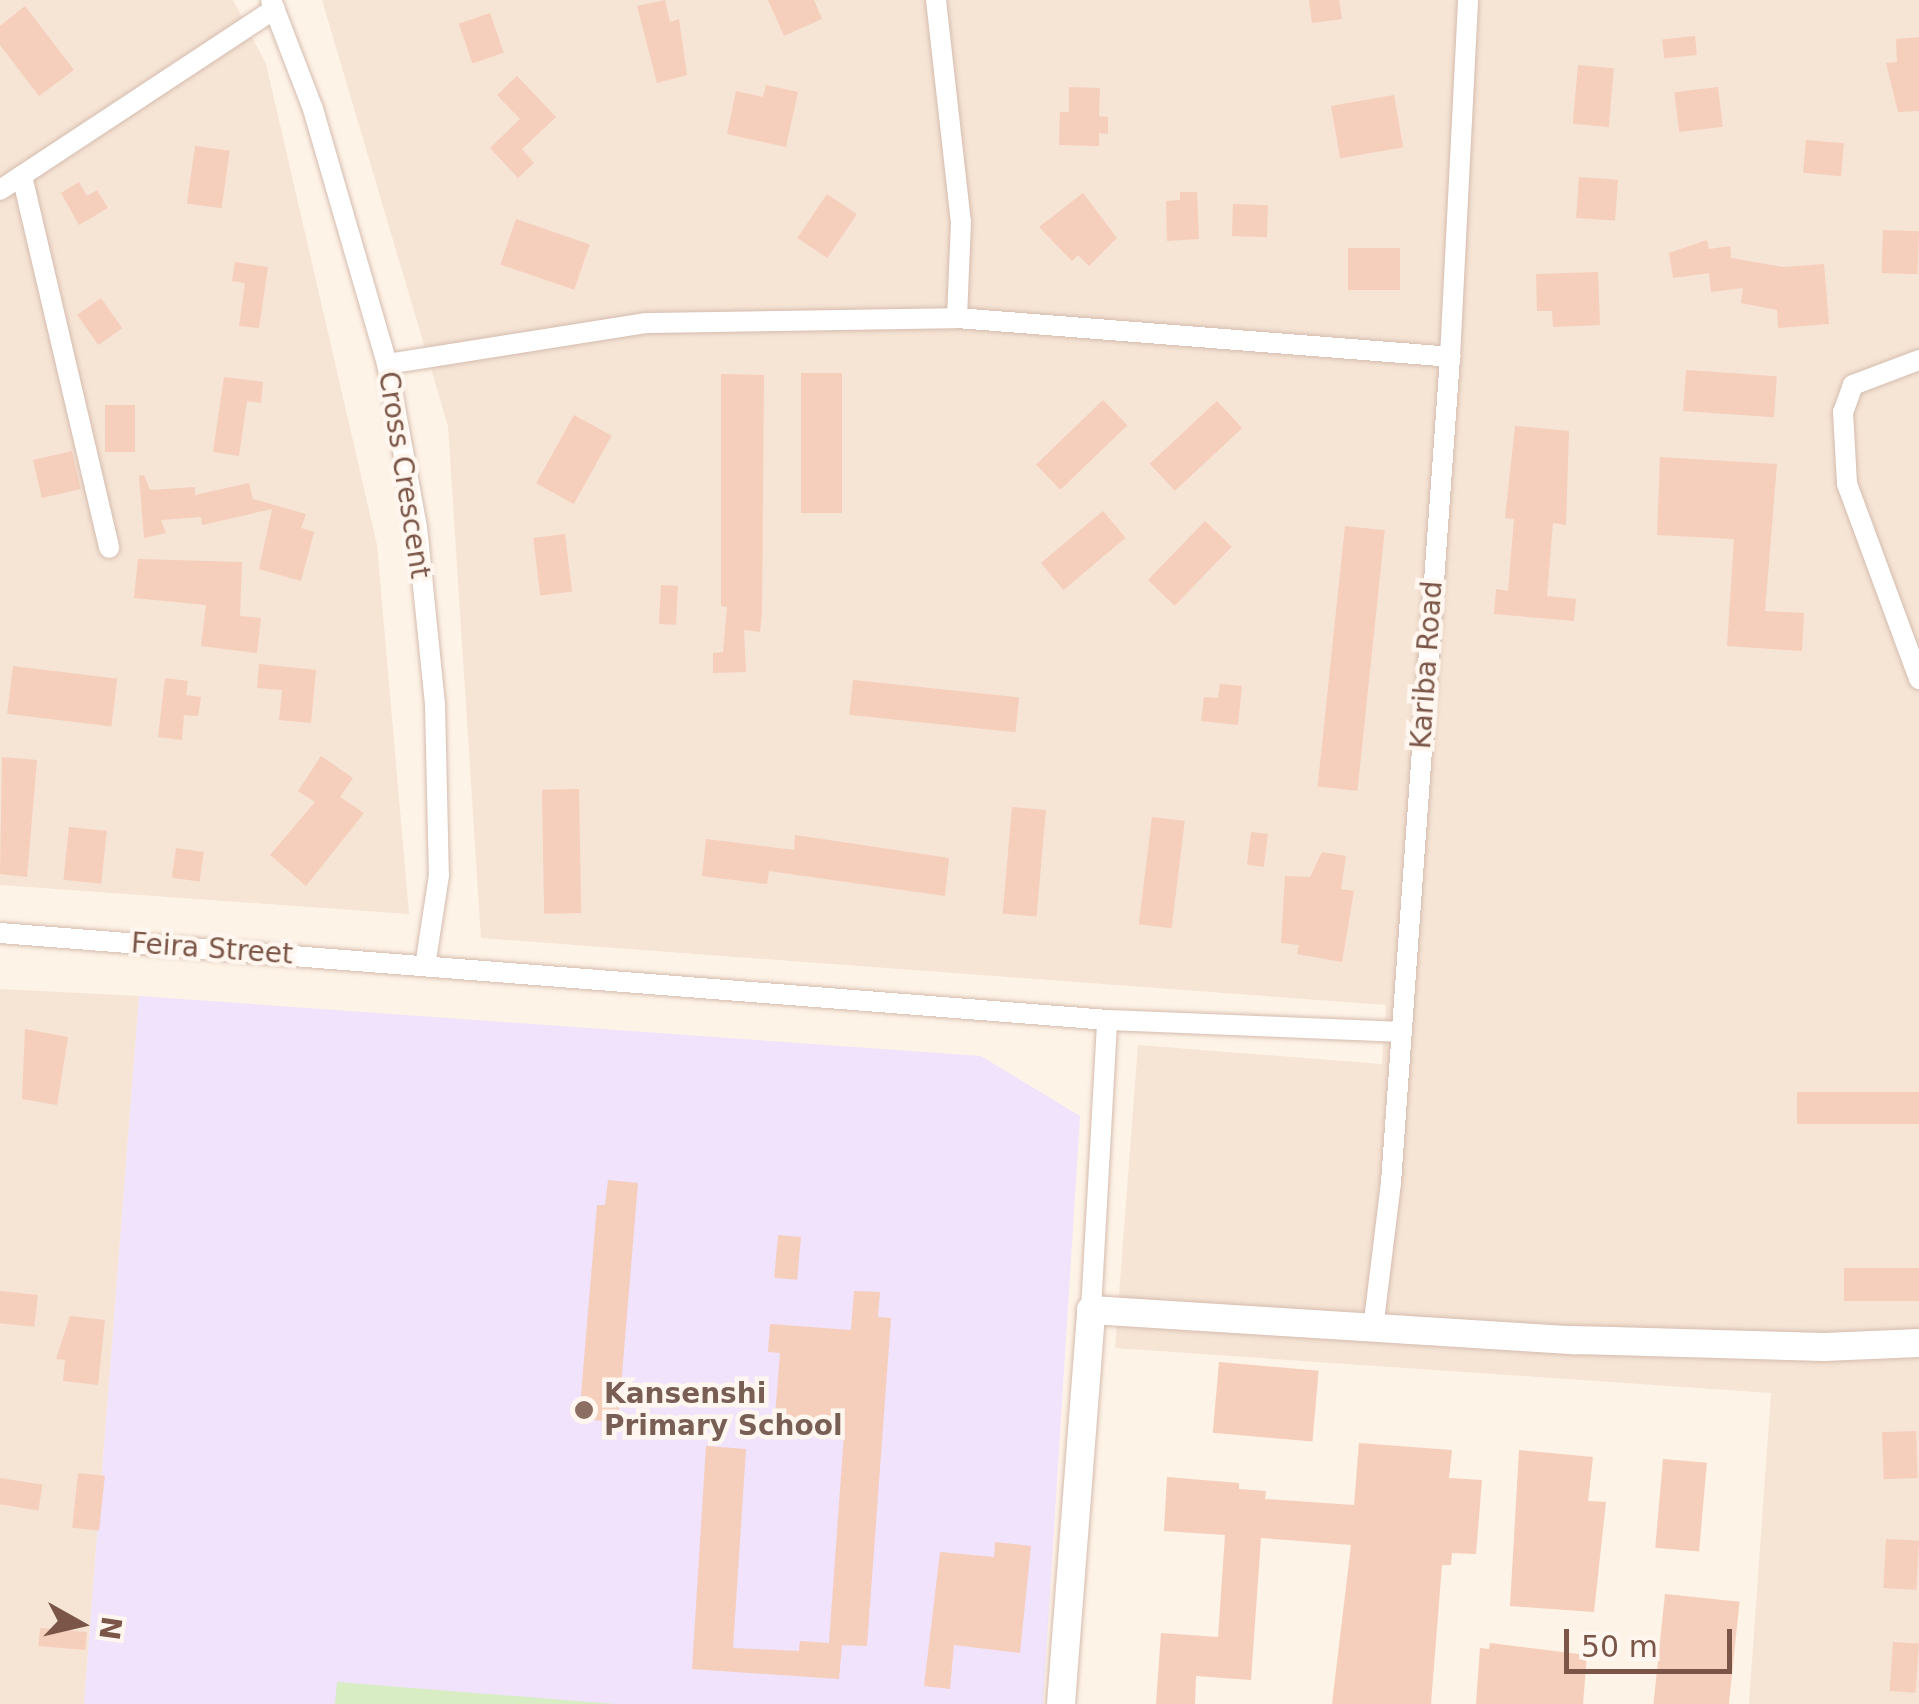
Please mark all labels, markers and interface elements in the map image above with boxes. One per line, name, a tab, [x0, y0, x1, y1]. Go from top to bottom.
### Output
street label: Cross Crescent	[371, 369, 437, 581]
street label: Kariba Road	[1404, 580, 1450, 750]
street label: Feira Street	[130, 927, 294, 971]
place label: Kansenshi Primary School	[604, 1377, 843, 1443]
marker: Kansenshi Primary School	[573, 1399, 595, 1421]
north arrow	[30, 1574, 130, 1674]
scale bar	[1569, 1609, 1736, 1671]
text: N	[92, 1614, 128, 1642]
text: 50 m	[1581, 1629, 1658, 1664]

